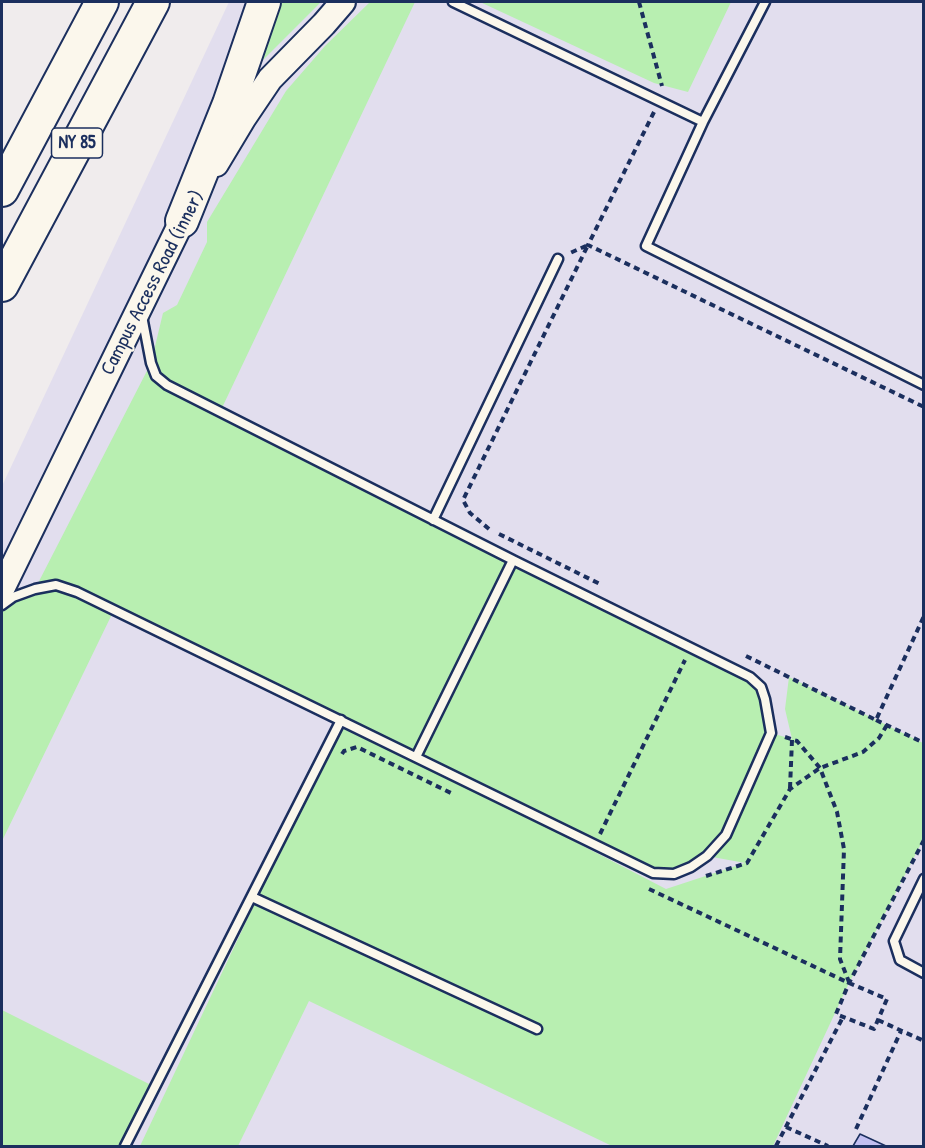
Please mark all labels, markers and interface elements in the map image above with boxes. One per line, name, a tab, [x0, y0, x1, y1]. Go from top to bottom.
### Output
road number: NY 85	[52, 128, 103, 158]
street label: Campus Access Road (inner)	[96, 187, 210, 379]

